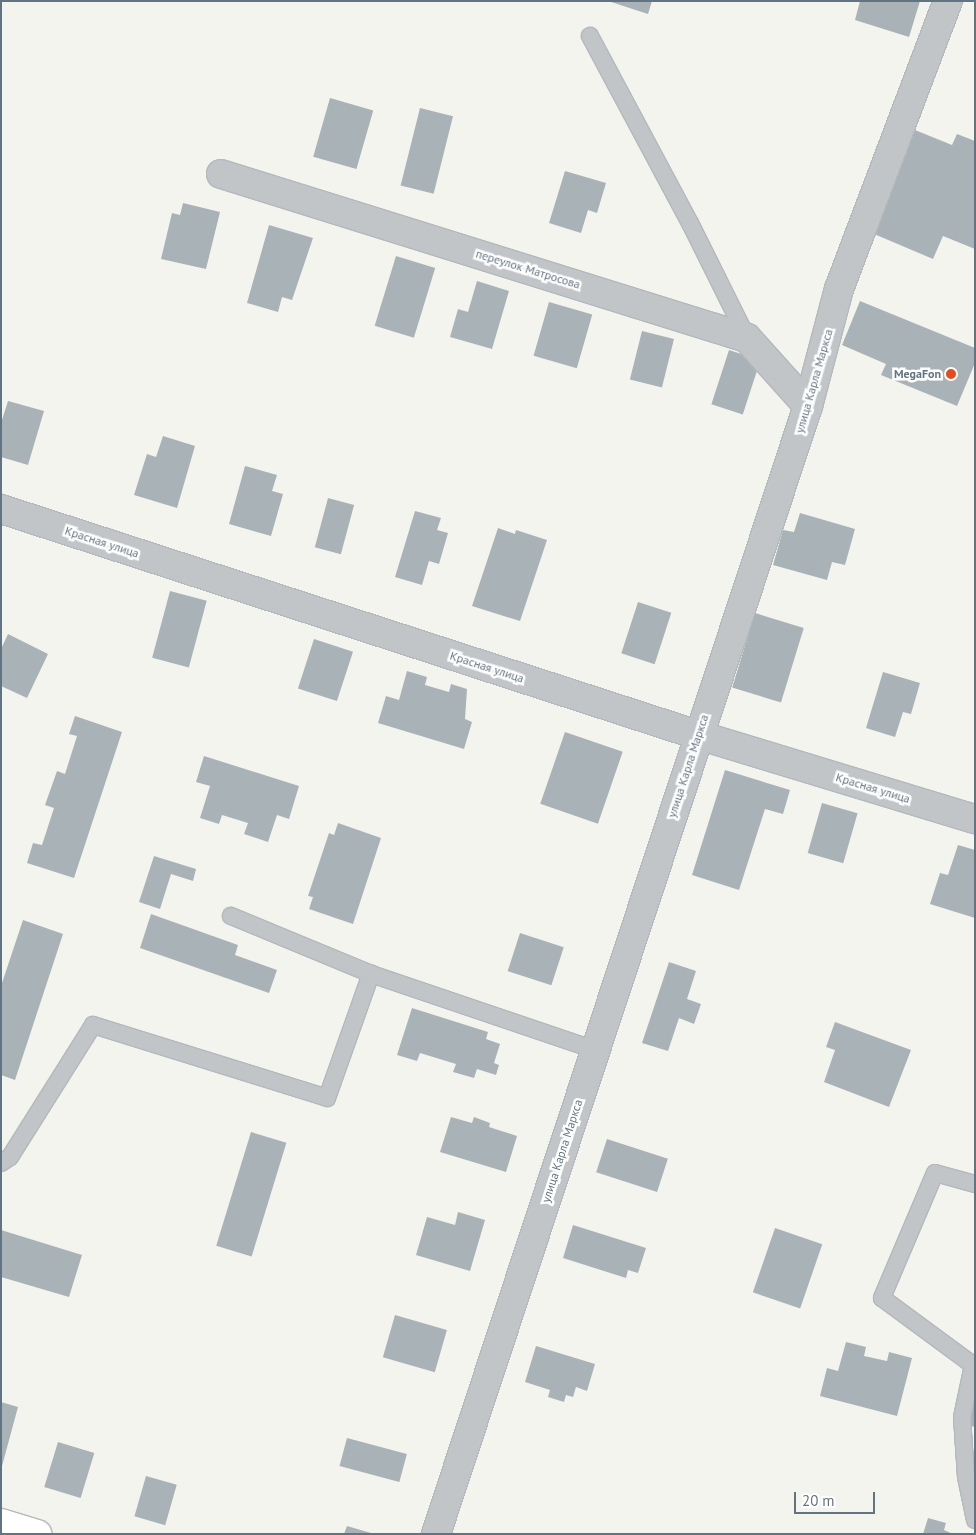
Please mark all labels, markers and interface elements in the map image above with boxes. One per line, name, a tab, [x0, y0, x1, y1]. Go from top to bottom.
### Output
street label: переулок Матросова	[474, 246, 582, 292]
street label: улица Карла Маркса	[792, 327, 836, 435]
place label: MegaFon	[894, 367, 941, 381]
marker: MegaFon	[945, 368, 957, 380]
street label: Красная улица	[63, 523, 141, 561]
street label: Красная улица	[448, 648, 526, 686]
street label: улица Карла Маркса	[665, 713, 711, 819]
street label: Красная улица	[834, 770, 912, 806]
street label: улица Карла Маркса	[539, 1098, 585, 1204]
scale bar	[796, 1482, 877, 1514]
text: 20 m	[802, 1491, 835, 1510]

